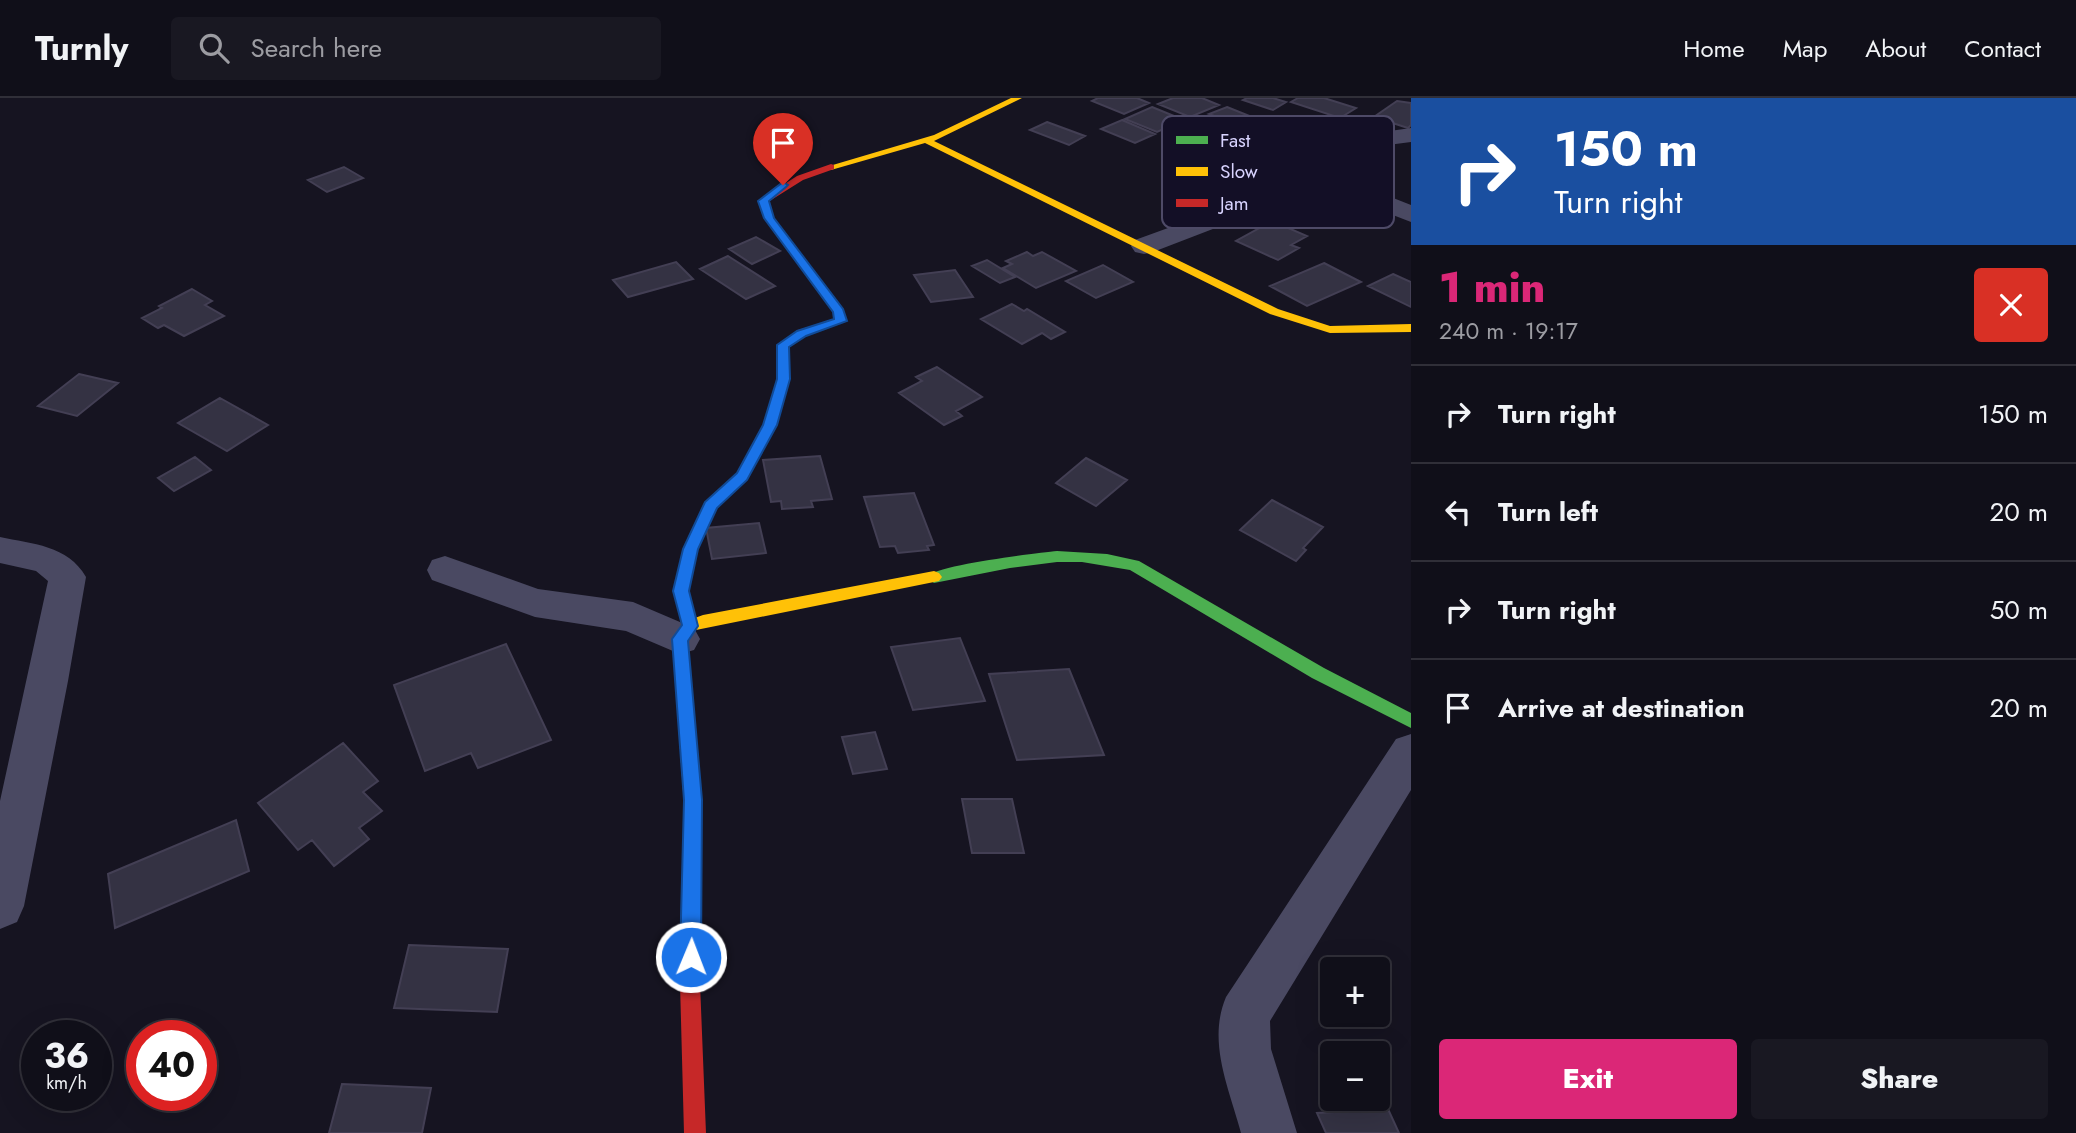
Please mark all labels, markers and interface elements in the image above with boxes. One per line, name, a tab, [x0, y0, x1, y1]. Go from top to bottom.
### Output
search box	[171, 17, 661, 80]
text: Turnly	[35, 25, 129, 72]
icon: search	[195, 29, 233, 67]
text: Search here	[251, 29, 382, 67]
text: Home	[1683, 31, 1745, 66]
text: Map	[1783, 31, 1827, 66]
text: About	[1865, 31, 1926, 66]
text: Contact	[1964, 31, 2041, 66]
pin	[753, 113, 813, 185]
text: 150 m	[1554, 114, 1698, 184]
legend	[1162, 116, 1394, 228]
icon: arrive	[764, 124, 802, 162]
icon: right	[1439, 126, 1530, 217]
text: Fast	[1220, 127, 1251, 154]
text: Slow	[1220, 158, 1258, 185]
text: Turn right	[1554, 179, 1683, 225]
text: Jam	[1217, 190, 1249, 217]
text: 1 min	[1439, 257, 1545, 318]
button: close	[1974, 268, 2048, 342]
text: 240 m · 19:17	[1439, 314, 1578, 348]
icon: right	[1439, 395, 1477, 433]
text: Turn right	[1498, 395, 1616, 433]
text: 150 m	[1978, 395, 2048, 433]
icon: left	[1439, 493, 1477, 531]
text: Turn left	[1498, 493, 1598, 531]
text: 20 m	[1990, 493, 2048, 531]
icon: right	[1439, 591, 1477, 629]
text: Turn right	[1498, 591, 1616, 629]
text: 50 m	[1990, 591, 2048, 629]
icon: arrive	[1439, 689, 1477, 727]
text: Arrive at destination	[1498, 689, 1745, 727]
text: 20 m	[1990, 689, 2048, 727]
position arrow	[654, 920, 728, 994]
map controls	[1320, 957, 1390, 1111]
button: +	[1320, 957, 1390, 1027]
speed limit sign: 40	[126, 1020, 217, 1111]
text: 36	[44, 1031, 89, 1081]
button: Exit	[1439, 1039, 1737, 1119]
button: Share	[1751, 1039, 2048, 1119]
button: −	[1320, 1041, 1390, 1111]
text: km/h	[46, 1070, 87, 1096]

